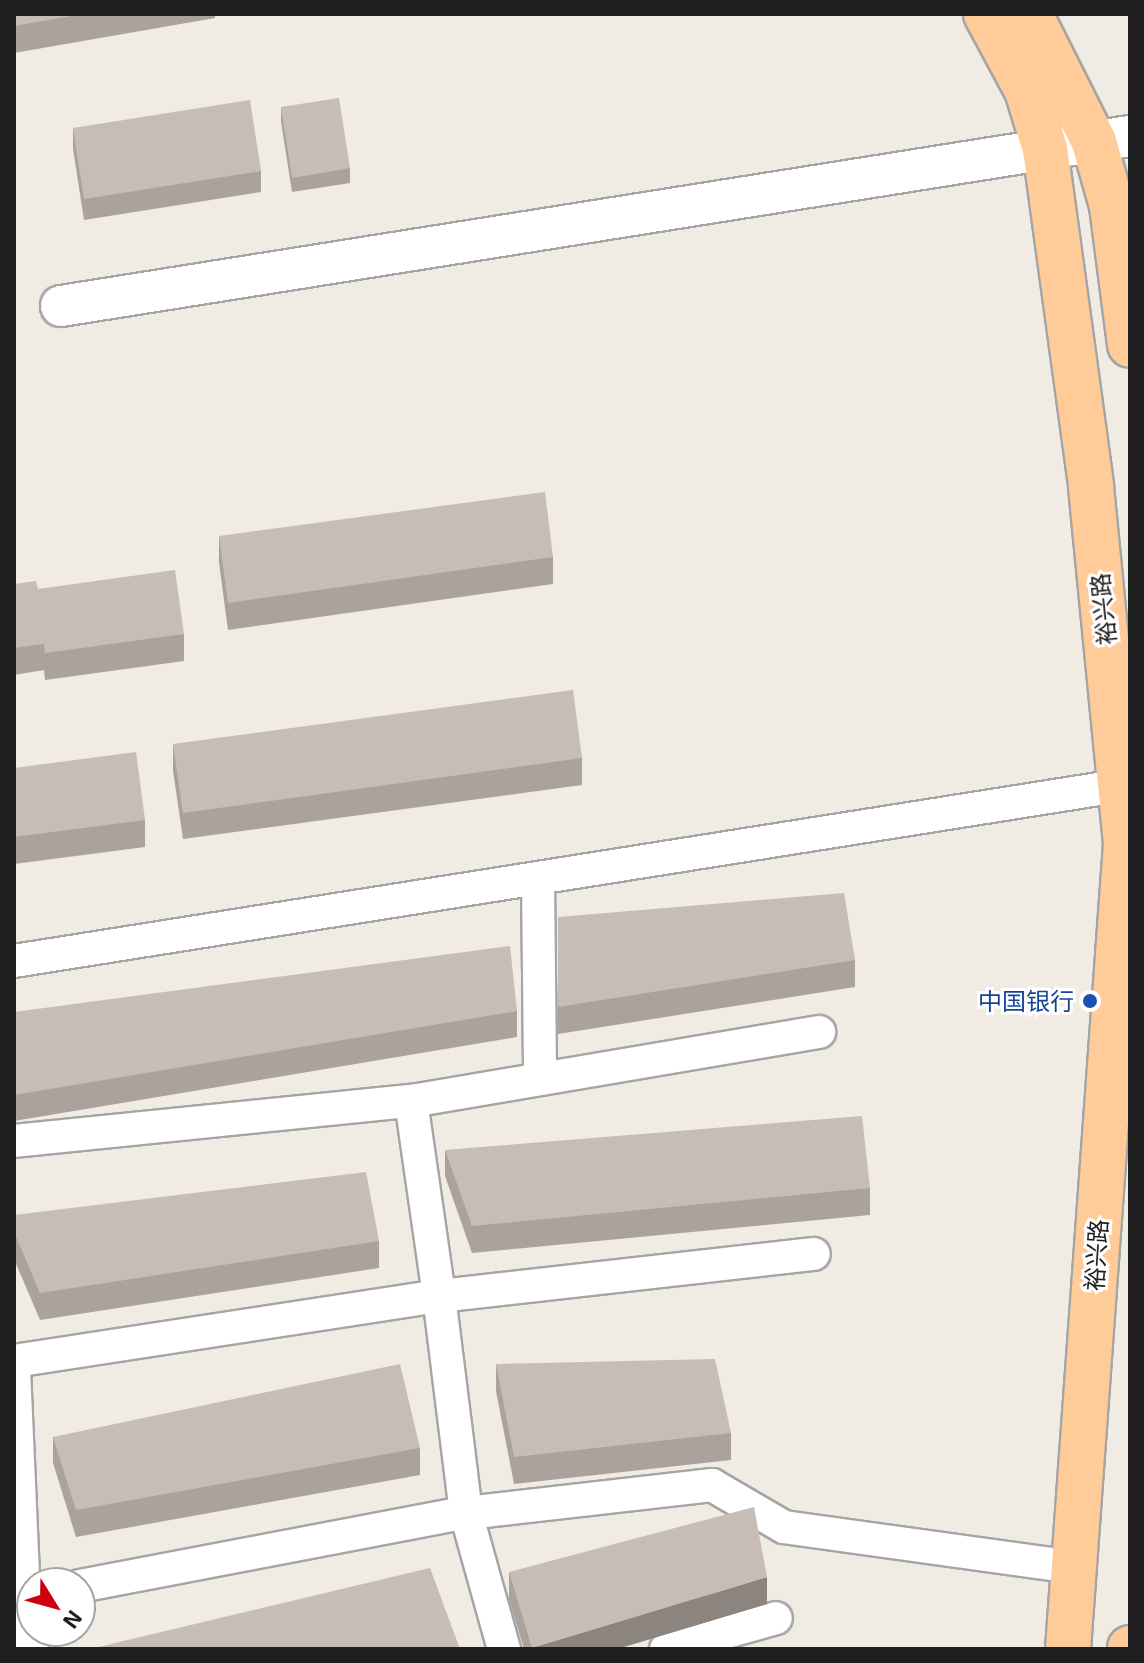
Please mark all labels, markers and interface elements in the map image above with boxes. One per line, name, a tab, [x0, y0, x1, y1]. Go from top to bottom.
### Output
street label: 裕兴路	[1085, 572, 1121, 646]
place label: 中国银行	[978, 987, 1074, 1015]
marker: 中国银行	[1081, 992, 1099, 1010]
street label: 裕兴路	[1079, 1218, 1113, 1292]
north arrow	[16, 1567, 96, 1647]
text: N	[58, 1606, 89, 1634]

